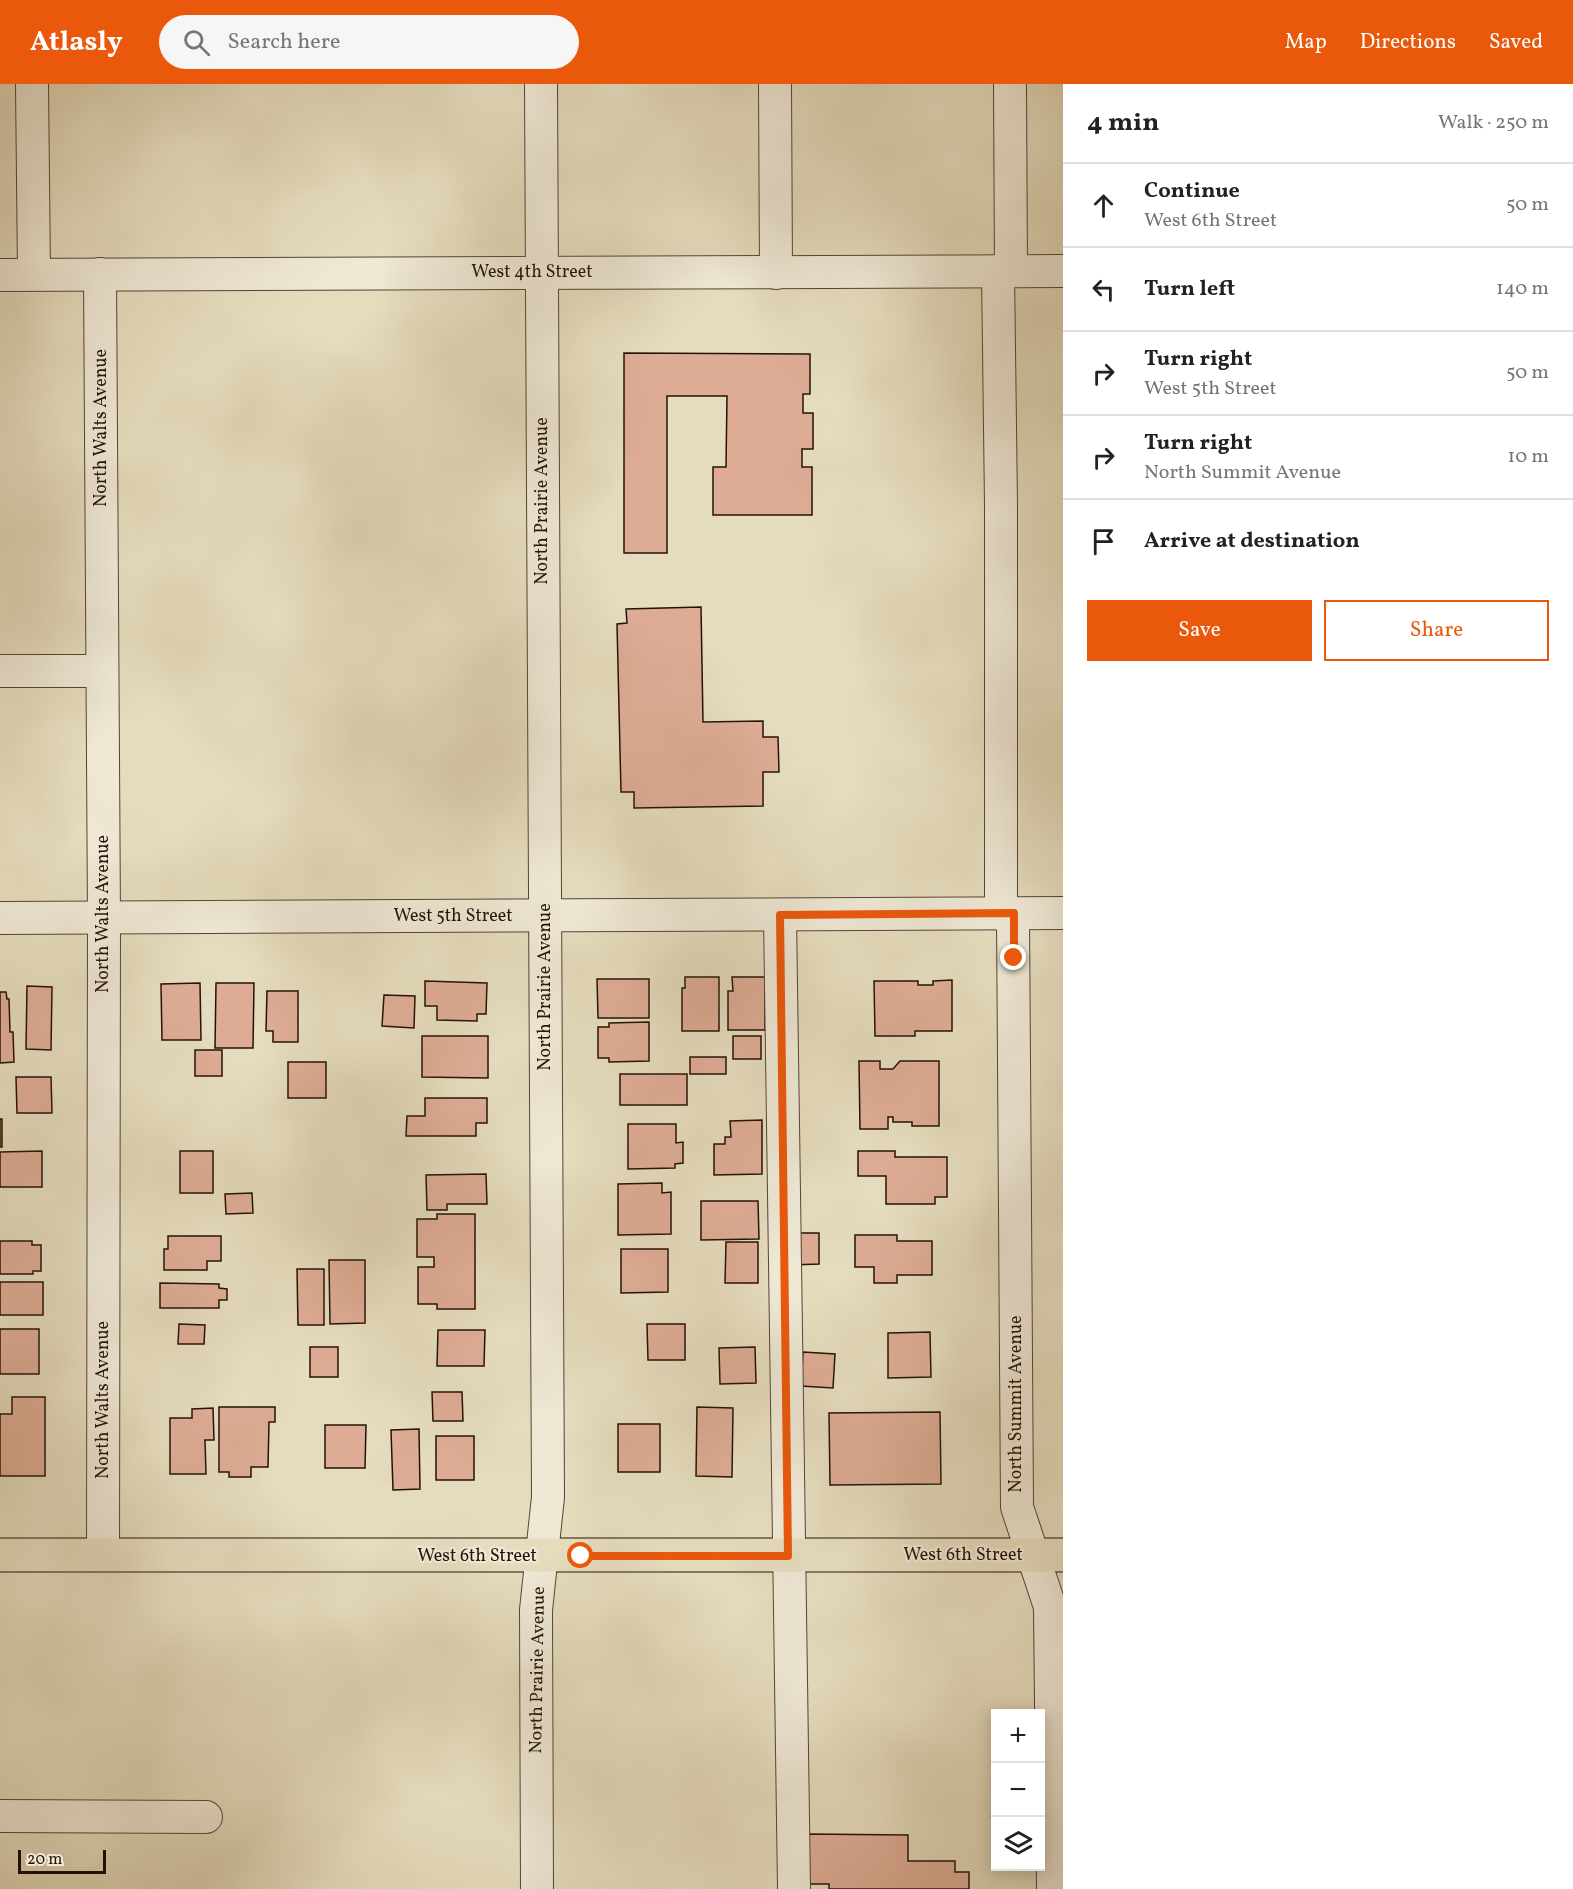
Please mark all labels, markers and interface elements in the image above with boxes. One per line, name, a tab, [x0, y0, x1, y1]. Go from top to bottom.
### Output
search box	[159, 15, 579, 69]
text: Atlasly	[30, 23, 123, 62]
icon: search	[180, 26, 213, 59]
text: Search here	[228, 27, 340, 58]
text: Map	[1285, 28, 1327, 57]
text: Directions	[1360, 28, 1456, 57]
text: Saved	[1489, 28, 1543, 57]
text: 4 min	[1087, 105, 1159, 141]
text: Walk · 250 m	[1438, 109, 1549, 137]
text: Continue	[1144, 176, 1240, 207]
icon: ahead	[1087, 189, 1120, 222]
text: 50 m	[1506, 191, 1549, 219]
text: West 6th Street	[1144, 207, 1277, 235]
street label: West 4th Street	[471, 260, 593, 285]
icon: left	[1087, 273, 1120, 306]
text: Turn left	[1144, 274, 1235, 305]
text: 140 m	[1496, 275, 1549, 303]
text: Turn right	[1144, 344, 1252, 375]
street label: North Walts Avenue	[89, 349, 114, 507]
icon: right	[1087, 357, 1120, 390]
text: 50 m	[1506, 359, 1549, 387]
text: West 5th Street	[1144, 375, 1277, 403]
street label: North Prairie Avenue	[530, 417, 555, 585]
text: Turn right	[1144, 428, 1252, 459]
icon: right	[1087, 441, 1120, 474]
text: 10 m	[1508, 443, 1549, 471]
text: North Summit Avenue	[1144, 459, 1341, 487]
icon: arrive	[1087, 525, 1120, 558]
text: Arrive at destination	[1144, 526, 1360, 557]
button: Save	[1087, 600, 1312, 661]
button: Share	[1324, 600, 1549, 661]
street label: North Walts Avenue	[91, 835, 116, 993]
street label: North Prairie Avenue	[533, 903, 558, 1071]
street label: West 5th Street	[393, 904, 513, 929]
route end	[1000, 944, 1026, 970]
street label: North Summit Avenue	[1004, 1315, 1029, 1493]
street label: North Walts Avenue	[91, 1321, 116, 1479]
route start	[567, 1542, 593, 1568]
street label: West 6th Street	[903, 1543, 1023, 1568]
street label: West 6th Street	[417, 1544, 537, 1569]
street label: North Prairie Avenue	[524, 1586, 552, 1754]
map controls	[991, 1709, 1045, 1871]
button: +	[991, 1709, 1045, 1763]
button: −	[991, 1763, 1045, 1817]
button: layers	[991, 1817, 1045, 1871]
scale bar	[18, 1847, 106, 1874]
text: 20 m	[27, 1849, 62, 1871]

